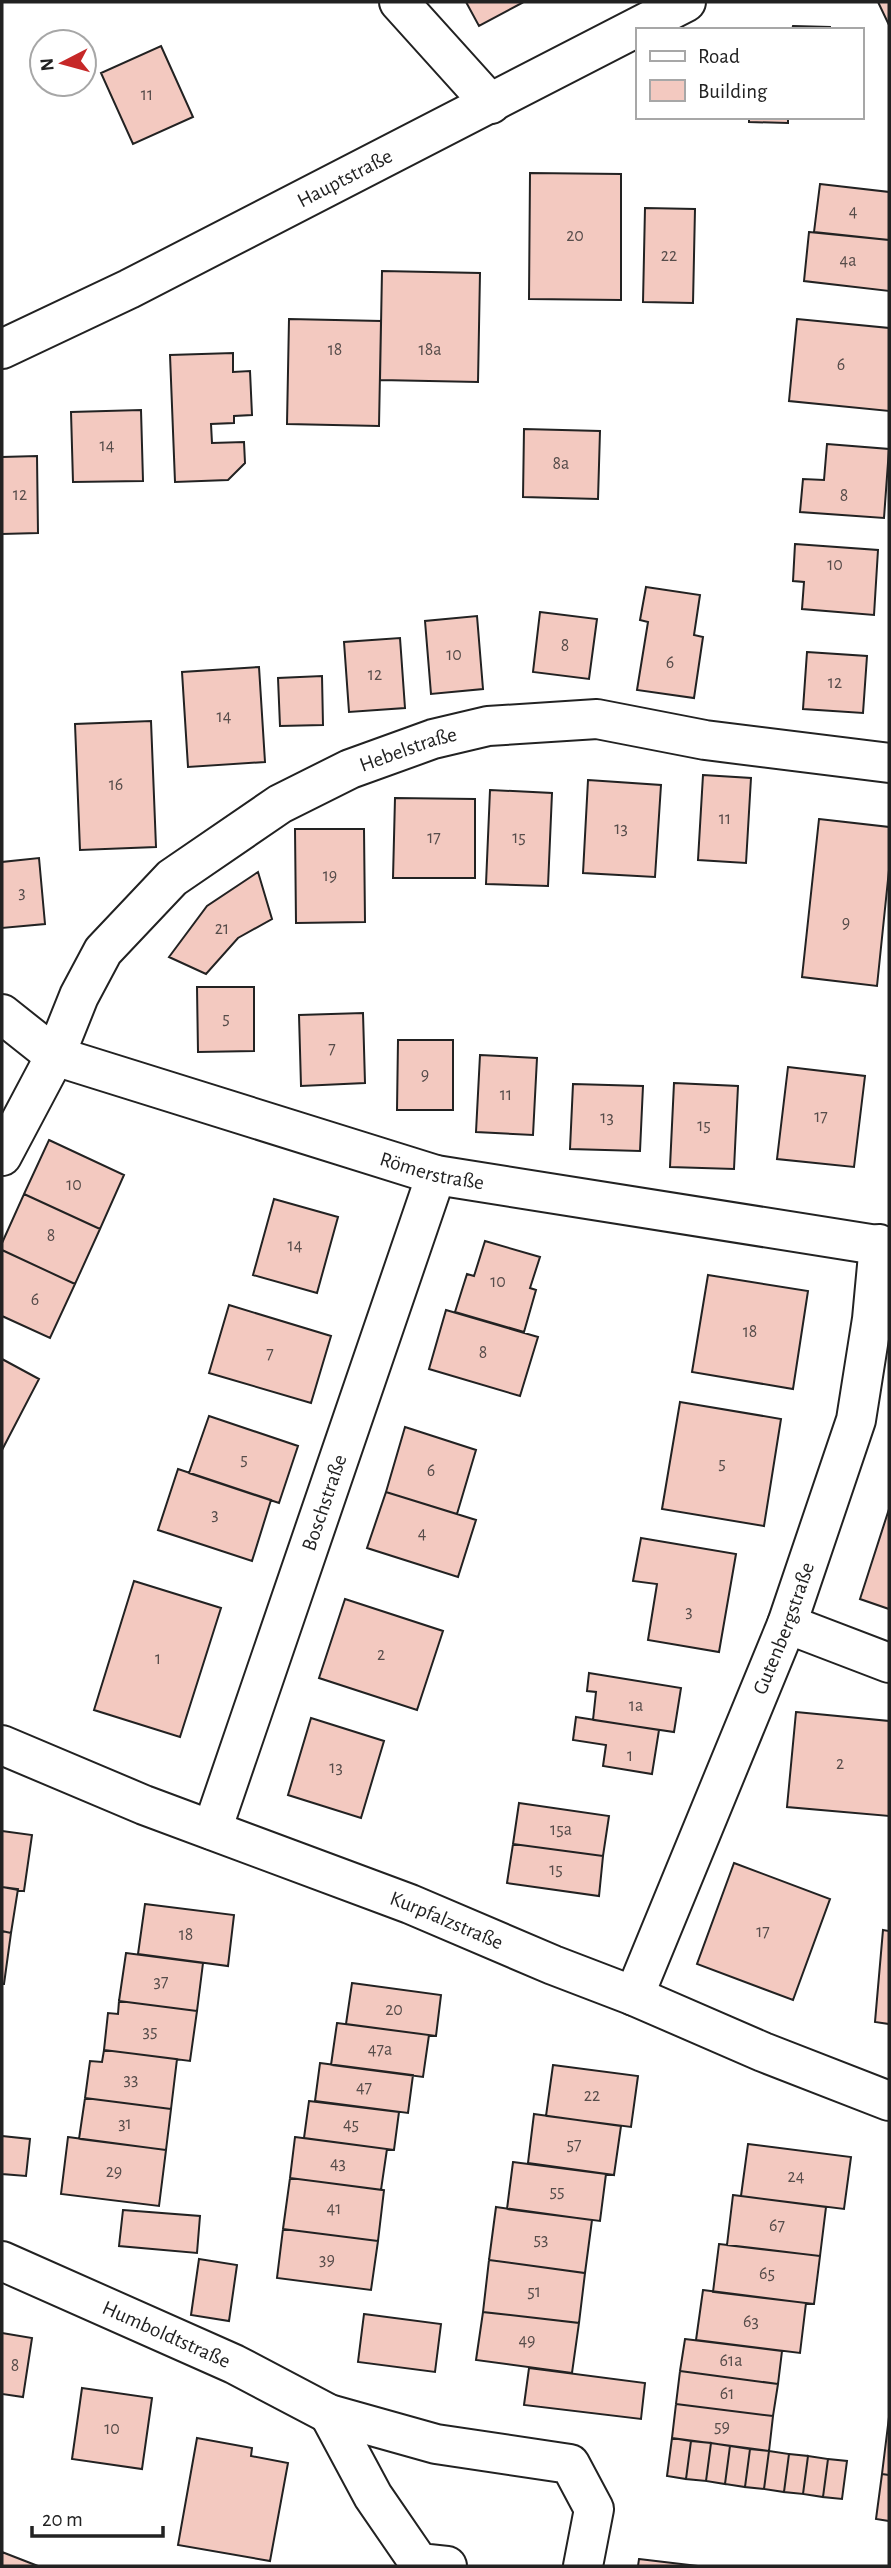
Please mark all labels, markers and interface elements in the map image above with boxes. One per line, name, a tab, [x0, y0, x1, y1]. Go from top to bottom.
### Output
north arrow	[28, 28, 98, 98]
legend	[636, 28, 863, 119]
text: Road	[698, 46, 740, 67]
text: N	[37, 57, 58, 72]
text: Building	[698, 81, 768, 102]
house number: 11	[141, 86, 153, 104]
street label: Hauptstraße	[294, 145, 396, 211]
house number: 4	[849, 203, 858, 221]
house number: 20	[566, 227, 584, 245]
house number: 22	[661, 247, 677, 265]
house number: 4a	[840, 252, 856, 270]
house number: 18	[328, 341, 342, 359]
house number: 18a	[418, 341, 442, 359]
house number: 6	[837, 356, 845, 374]
house number: 14	[100, 437, 115, 455]
house number: 8a	[553, 455, 569, 473]
house number: 12	[13, 486, 27, 504]
house number: 8	[840, 487, 848, 505]
house number: 10	[827, 556, 843, 574]
house number: 8	[561, 637, 569, 655]
house number: 10	[446, 646, 462, 664]
house number: 6	[666, 654, 674, 672]
house number: 12	[368, 666, 382, 684]
house number: 12	[828, 674, 842, 692]
house number: 14	[217, 708, 232, 726]
street label: Hebelstraße	[357, 723, 459, 775]
house number: 16	[109, 776, 123, 794]
house number: 11	[719, 810, 731, 828]
house number: 13	[614, 820, 628, 838]
house number: 17	[427, 829, 441, 847]
house number: 15	[512, 829, 526, 847]
house number: 19	[323, 867, 337, 885]
house number: 3	[18, 884, 26, 902]
house number: 9	[842, 914, 850, 932]
house number: 21	[215, 920, 229, 938]
house number: 5	[222, 1010, 230, 1028]
house number: 7	[328, 1040, 336, 1058]
house number: 9	[421, 1066, 429, 1084]
house number: 11	[500, 1086, 512, 1104]
house number: 17	[814, 1108, 828, 1126]
house number: 13	[600, 1109, 614, 1127]
house number: 15	[697, 1117, 711, 1135]
street label: Römerstraße	[378, 1148, 485, 1193]
house number: 10	[66, 1176, 82, 1194]
house number: 8	[47, 1227, 55, 1245]
house number: 14	[288, 1237, 303, 1255]
house number: 10	[490, 1273, 506, 1291]
house number: 6	[31, 1291, 39, 1309]
house number: 18	[743, 1323, 757, 1341]
house number: 8	[479, 1344, 487, 1362]
house number: 7	[266, 1345, 274, 1363]
house number: 5	[240, 1451, 248, 1469]
street label: Boschstraße	[298, 1452, 350, 1553]
house number: 5	[718, 1455, 726, 1473]
house number: 6	[427, 1462, 435, 1480]
house number: 3	[211, 1506, 219, 1524]
house number: 4	[418, 1525, 427, 1543]
street label: Gutenbergstraße	[749, 1560, 818, 1697]
house number: 3	[685, 1603, 693, 1621]
house number: 2	[377, 1646, 385, 1664]
house number: 1	[155, 1650, 161, 1668]
house number: 1a	[629, 1697, 643, 1715]
house number: 1	[627, 1747, 633, 1765]
house number: 2	[836, 1755, 844, 1773]
house number: 13	[329, 1759, 343, 1777]
house number: 15a	[550, 1821, 572, 1839]
house number: 15	[549, 1861, 563, 1879]
street label: Kurpfalzstraße	[387, 1887, 506, 1953]
house number: 17	[756, 1923, 770, 1941]
house number: 18	[179, 1926, 193, 1944]
house number: 37	[154, 1973, 168, 1991]
house number: 20	[385, 2001, 403, 2019]
house number: 35	[143, 2023, 157, 2041]
house number: 47a	[368, 2041, 392, 2059]
house number: 33	[124, 2071, 138, 2089]
house number: 47	[356, 2079, 372, 2097]
house number: 22	[584, 2087, 600, 2105]
house number: 31	[118, 2115, 132, 2133]
house number: 45	[343, 2116, 359, 2134]
house number: 57	[566, 2136, 582, 2154]
house number: 43	[330, 2155, 346, 2173]
house number: 29	[106, 2163, 122, 2181]
house number: 24	[788, 2168, 805, 2186]
house number: 55	[549, 2183, 565, 2201]
house number: 41	[327, 2200, 341, 2218]
house number: 67	[769, 2217, 785, 2235]
house number: 53	[534, 2231, 548, 2249]
house number: 39	[319, 2251, 335, 2269]
house number: 65	[759, 2265, 775, 2283]
house number: 51	[527, 2283, 541, 2301]
street label: Humboldtstraße	[99, 2297, 234, 2372]
house number: 63	[743, 2313, 759, 2331]
house number: 49	[518, 2332, 536, 2350]
house number: 61a	[720, 2352, 742, 2370]
house number: 8	[11, 2357, 19, 2375]
house number: 61	[720, 2385, 734, 2403]
house number: 59	[714, 2418, 730, 2436]
house number: 10	[104, 2420, 120, 2438]
scale bar	[32, 2494, 163, 2538]
text: 20 m	[42, 2509, 83, 2530]

